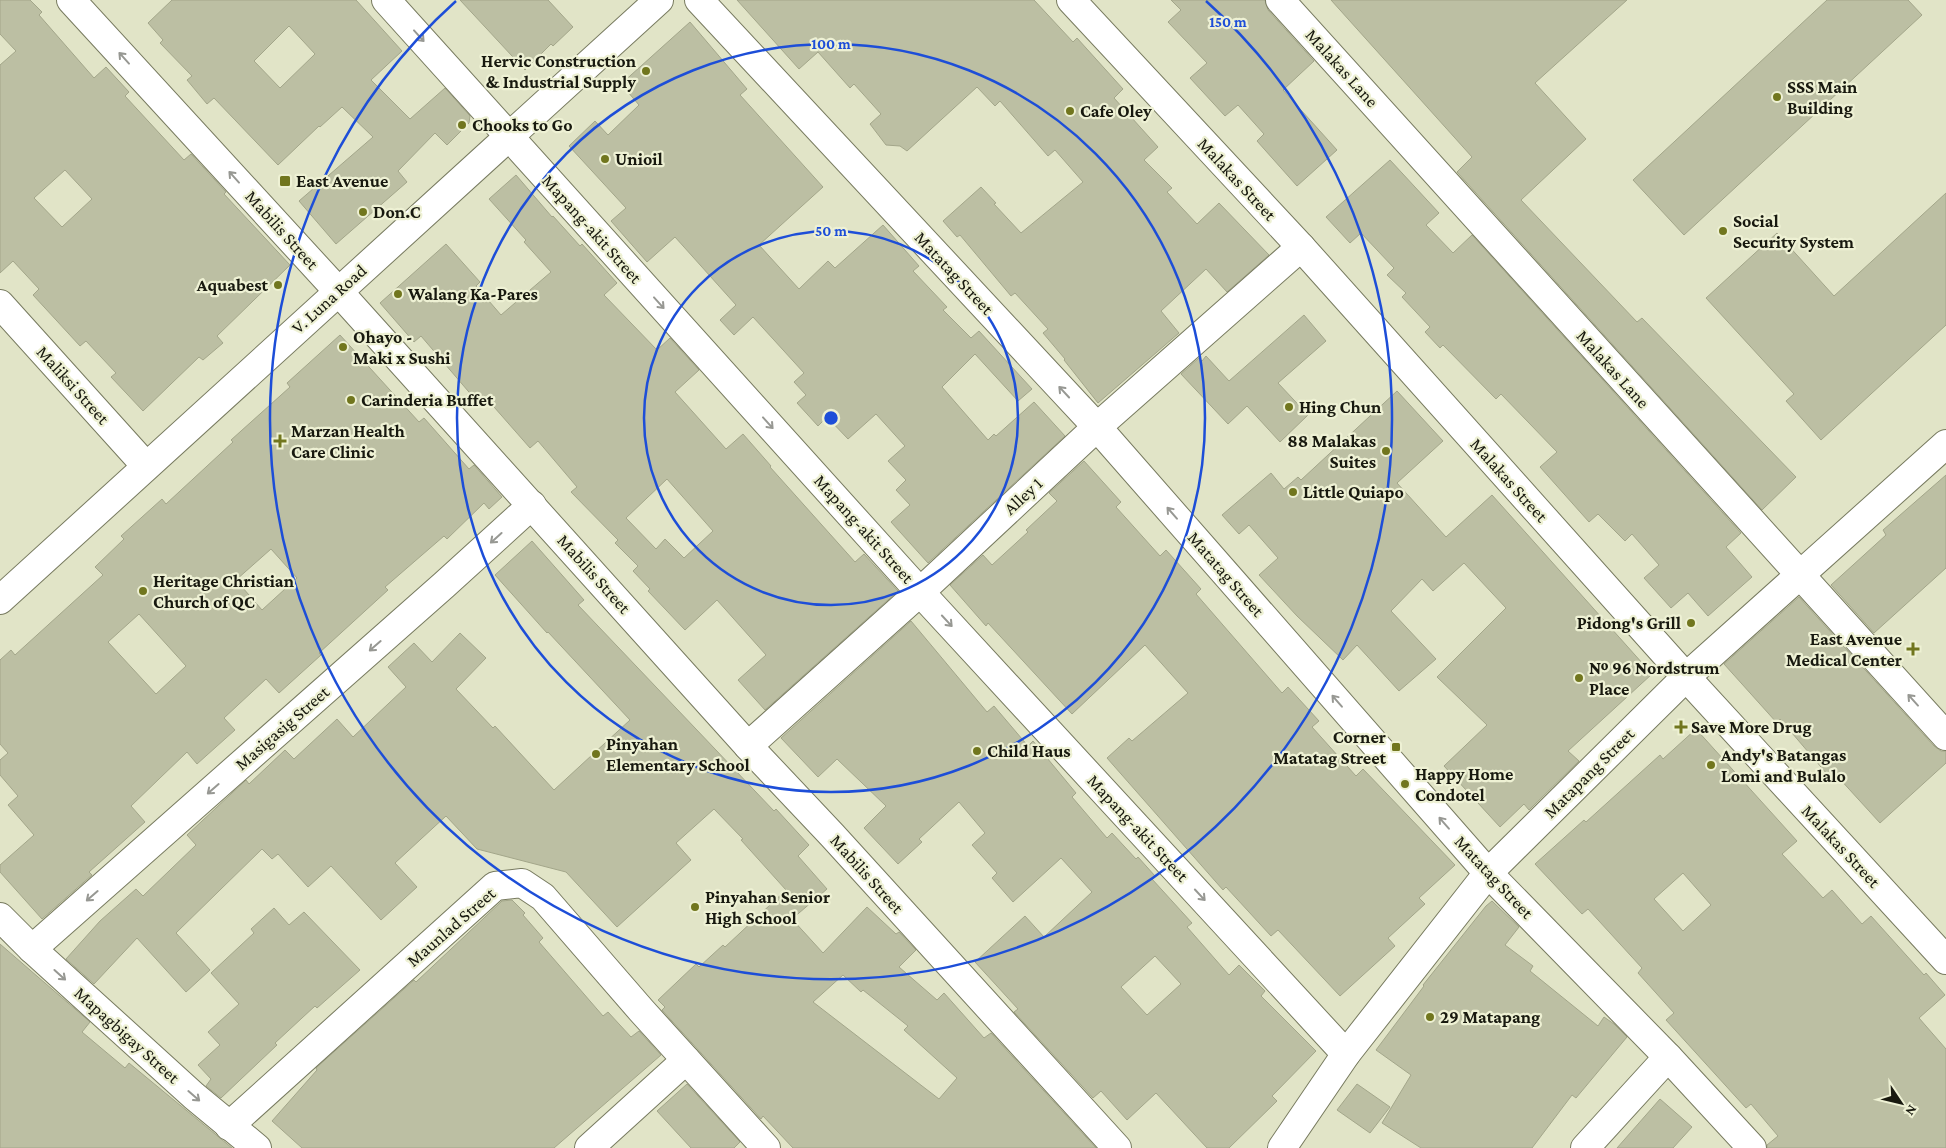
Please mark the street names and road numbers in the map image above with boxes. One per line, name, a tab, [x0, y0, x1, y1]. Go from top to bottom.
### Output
street label: Malakas Lane	[1302, 25, 1382, 111]
street label: Malakas Street	[1194, 133, 1281, 225]
street label: Mapang-akit Street	[538, 171, 647, 288]
street label: Mabilis Street	[241, 186, 323, 274]
street label: Matatag Street	[911, 227, 998, 319]
street label: V. Luna Road	[288, 260, 371, 338]
street label: Malakas Lane	[1573, 326, 1653, 412]
street label: Maliksi Street	[33, 342, 114, 429]
street label: Malakas Street	[1466, 434, 1553, 527]
street label: Mapang-akit Street	[810, 471, 919, 588]
street label: Alley 1	[1000, 473, 1046, 519]
street label: Matatag Street	[1184, 527, 1269, 621]
street label: Mabilis Street	[553, 530, 635, 618]
street label: Masigasig Street	[231, 681, 334, 774]
street label: Matapang Street	[1540, 723, 1639, 822]
street label: Mapang-akit Street	[1083, 770, 1193, 886]
street label: Malakas Street	[1798, 800, 1885, 892]
street label: Mabilis Street	[826, 830, 908, 918]
street label: Matatag Street	[1451, 831, 1538, 923]
street label: Maunlad Street	[403, 883, 500, 971]
street label: Mapagbigay Street	[70, 983, 184, 1088]

